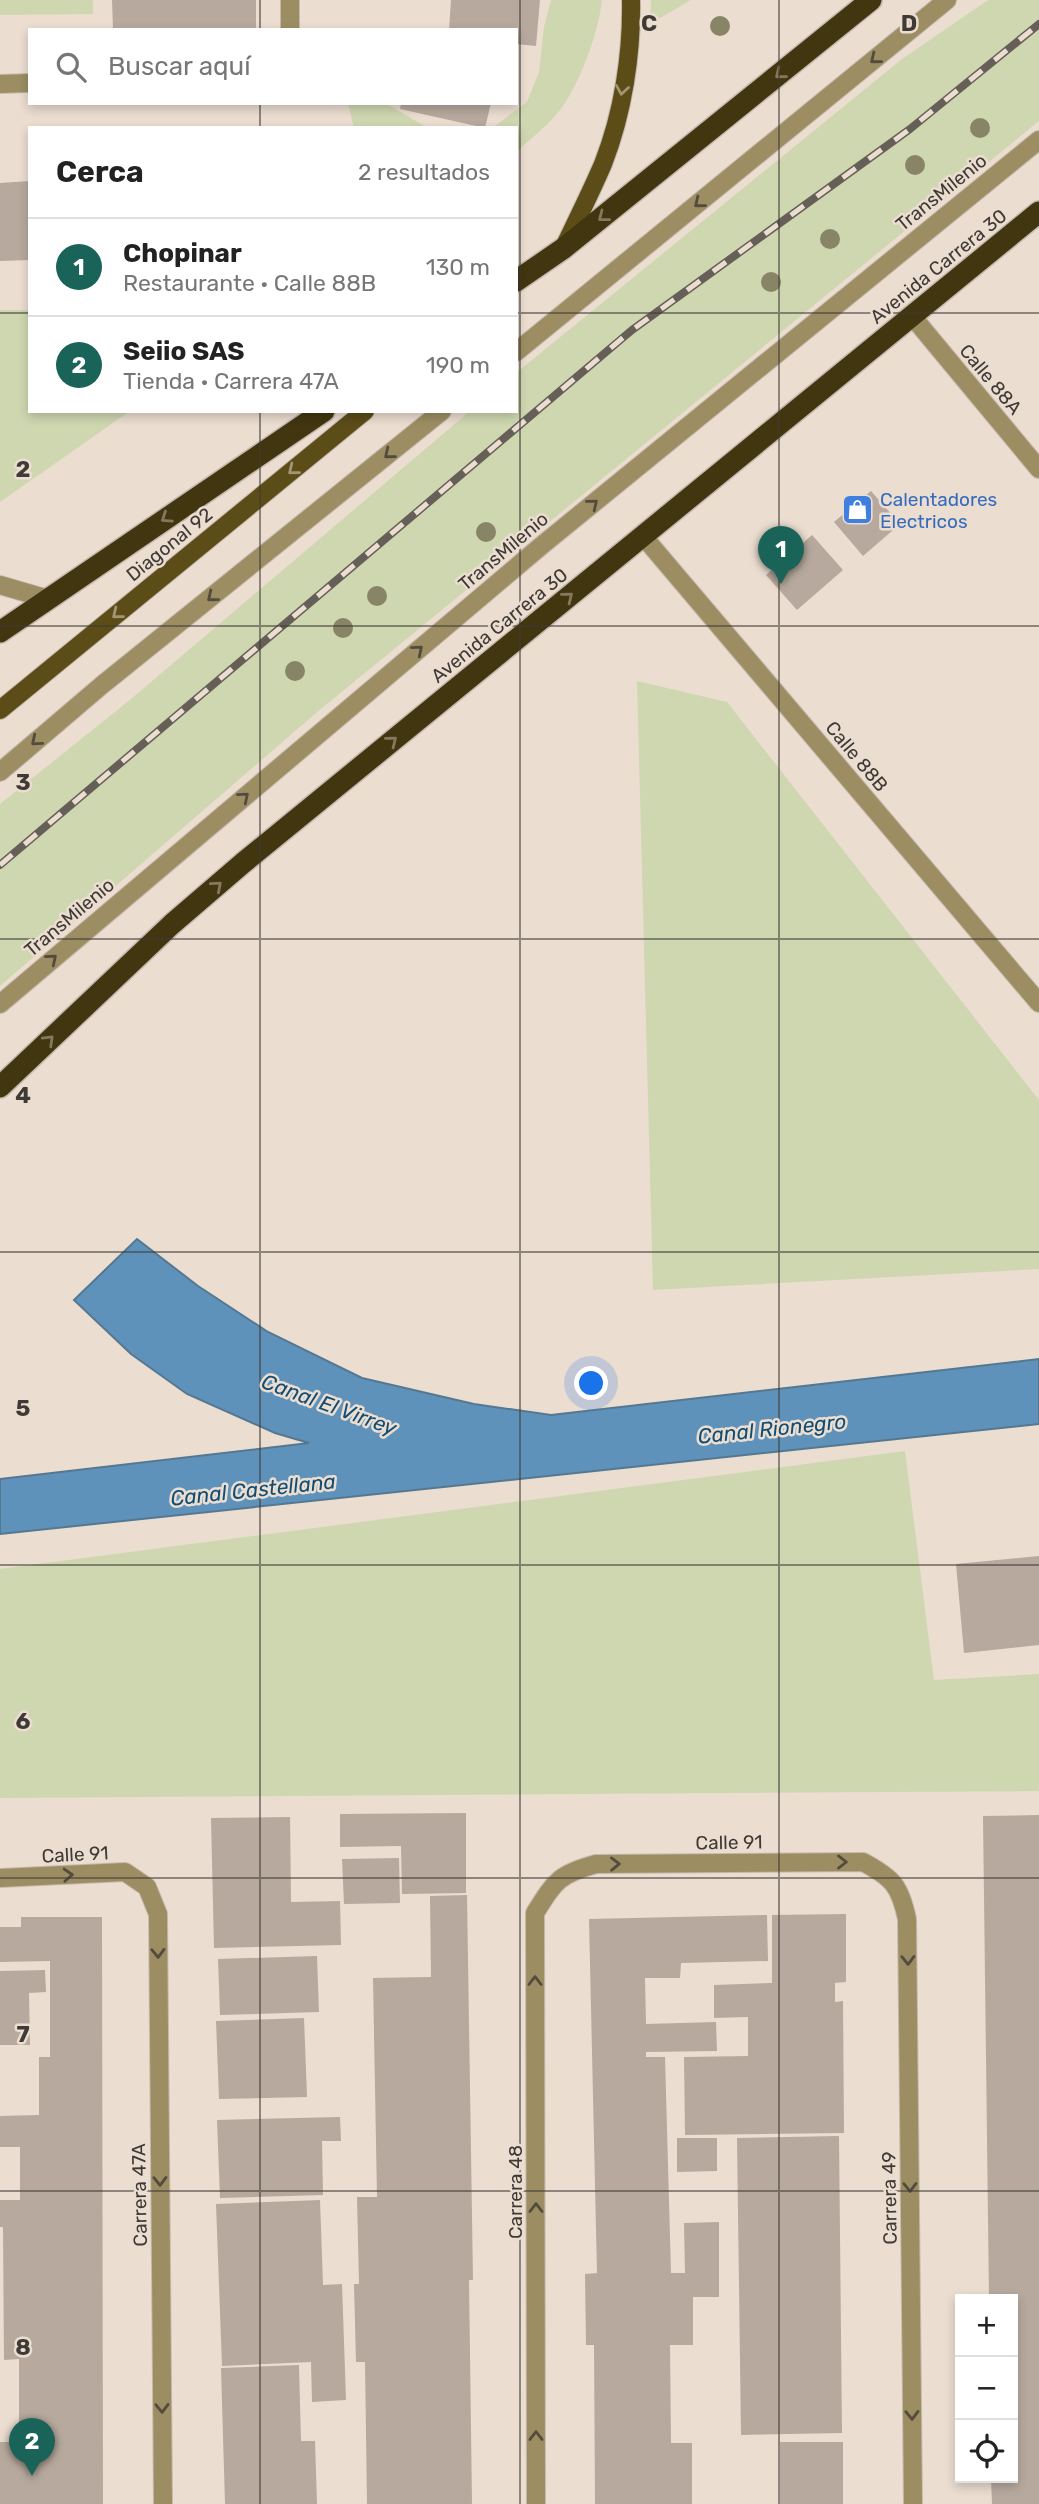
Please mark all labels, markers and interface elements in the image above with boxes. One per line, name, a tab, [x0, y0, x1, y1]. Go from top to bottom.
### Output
text: C	[641, 9, 657, 37]
text: D	[901, 9, 917, 37]
search box	[28, 28, 518, 105]
icon: search	[52, 48, 90, 86]
one-way arrow	[870, 50, 882, 63]
text: Buscar aquí	[108, 51, 250, 82]
one-way arrow	[775, 66, 787, 79]
one-way arrow	[615, 84, 630, 96]
street label: TransMilenio	[891, 149, 991, 236]
text: Cerca	[56, 154, 144, 190]
text: 2 resultados	[358, 158, 490, 186]
one-way arrow	[694, 194, 706, 207]
street label: Avenida Carrera 30	[865, 204, 1011, 329]
one-way arrow	[598, 209, 611, 222]
text: Chopinar	[123, 238, 242, 269]
text: 1	[73, 253, 85, 281]
text: 130 m	[426, 253, 490, 281]
text: Restaurante · Calle 88B	[123, 269, 376, 297]
text: Seiio SAS	[123, 336, 245, 367]
street label: Calle 88A	[955, 340, 1027, 419]
text: 2	[72, 351, 86, 379]
text: 190 m	[426, 351, 490, 379]
text: Tienda · Carrera 47A	[123, 367, 339, 395]
one-way arrow	[384, 446, 397, 458]
text: 2	[16, 455, 30, 483]
one-way arrow	[289, 462, 302, 474]
place label: Calentadores Electricos	[880, 488, 997, 533]
shop icon: Calentadores Electricos	[840, 493, 874, 527]
one-way arrow	[584, 500, 597, 512]
street label: Diagonal 92	[122, 503, 217, 586]
street label: TransMilenio	[454, 507, 553, 596]
one-way arrow	[161, 510, 174, 523]
pin: 1	[758, 526, 804, 584]
street label: Avenida Carrera 30	[426, 563, 572, 688]
one-way arrow	[207, 588, 219, 601]
one-way arrow	[560, 593, 573, 605]
one-way arrow	[113, 606, 126, 618]
one-way arrow	[410, 646, 423, 658]
street label: Calle 88B	[821, 717, 893, 796]
one-way arrow	[31, 733, 44, 745]
one-way arrow	[384, 737, 397, 749]
text: 3	[15, 768, 31, 796]
one-way arrow	[236, 792, 249, 805]
street label: TransMilenio	[20, 873, 119, 962]
one-way arrow	[208, 882, 221, 894]
one-way arrow	[44, 955, 57, 968]
one-way arrow	[41, 1035, 54, 1048]
text: 4	[15, 1081, 31, 1109]
your location	[574, 1366, 608, 1400]
water label: Canal El Virrey	[258, 1369, 401, 1441]
text: 5	[16, 1394, 31, 1422]
water label: Canal Rionegro	[696, 1408, 848, 1449]
water label: Canal Castellana	[169, 1468, 337, 1511]
text: 6	[16, 1707, 31, 1735]
street label: Calle 91	[695, 1830, 763, 1855]
street label: Calle 91	[41, 1841, 109, 1868]
one-way arrow	[837, 1854, 848, 1870]
one-way arrow	[610, 1856, 620, 1872]
one-way arrow	[63, 1868, 74, 1883]
one-way arrow	[150, 1948, 166, 1959]
one-way arrow	[900, 1955, 916, 1966]
one-way arrow	[527, 1975, 543, 1986]
text: 7	[16, 2020, 30, 2048]
street label: Carrera 47A	[127, 2143, 152, 2247]
street label: Carrera 48	[504, 2145, 527, 2239]
street label: Carrera 49	[877, 2151, 902, 2245]
one-way arrow	[152, 2176, 168, 2186]
one-way arrow	[902, 2183, 918, 2193]
one-way arrow	[528, 2203, 544, 2213]
map controls	[955, 2294, 1018, 2483]
button: +	[955, 2294, 1018, 2357]
text: 8	[15, 2333, 31, 2361]
button: −	[955, 2357, 1018, 2420]
one-way arrow	[155, 2403, 170, 2414]
one-way arrow	[904, 2410, 920, 2421]
pin: 2	[9, 2418, 55, 2476]
button: locate	[955, 2420, 1018, 2483]
one-way arrow	[528, 2430, 544, 2441]

